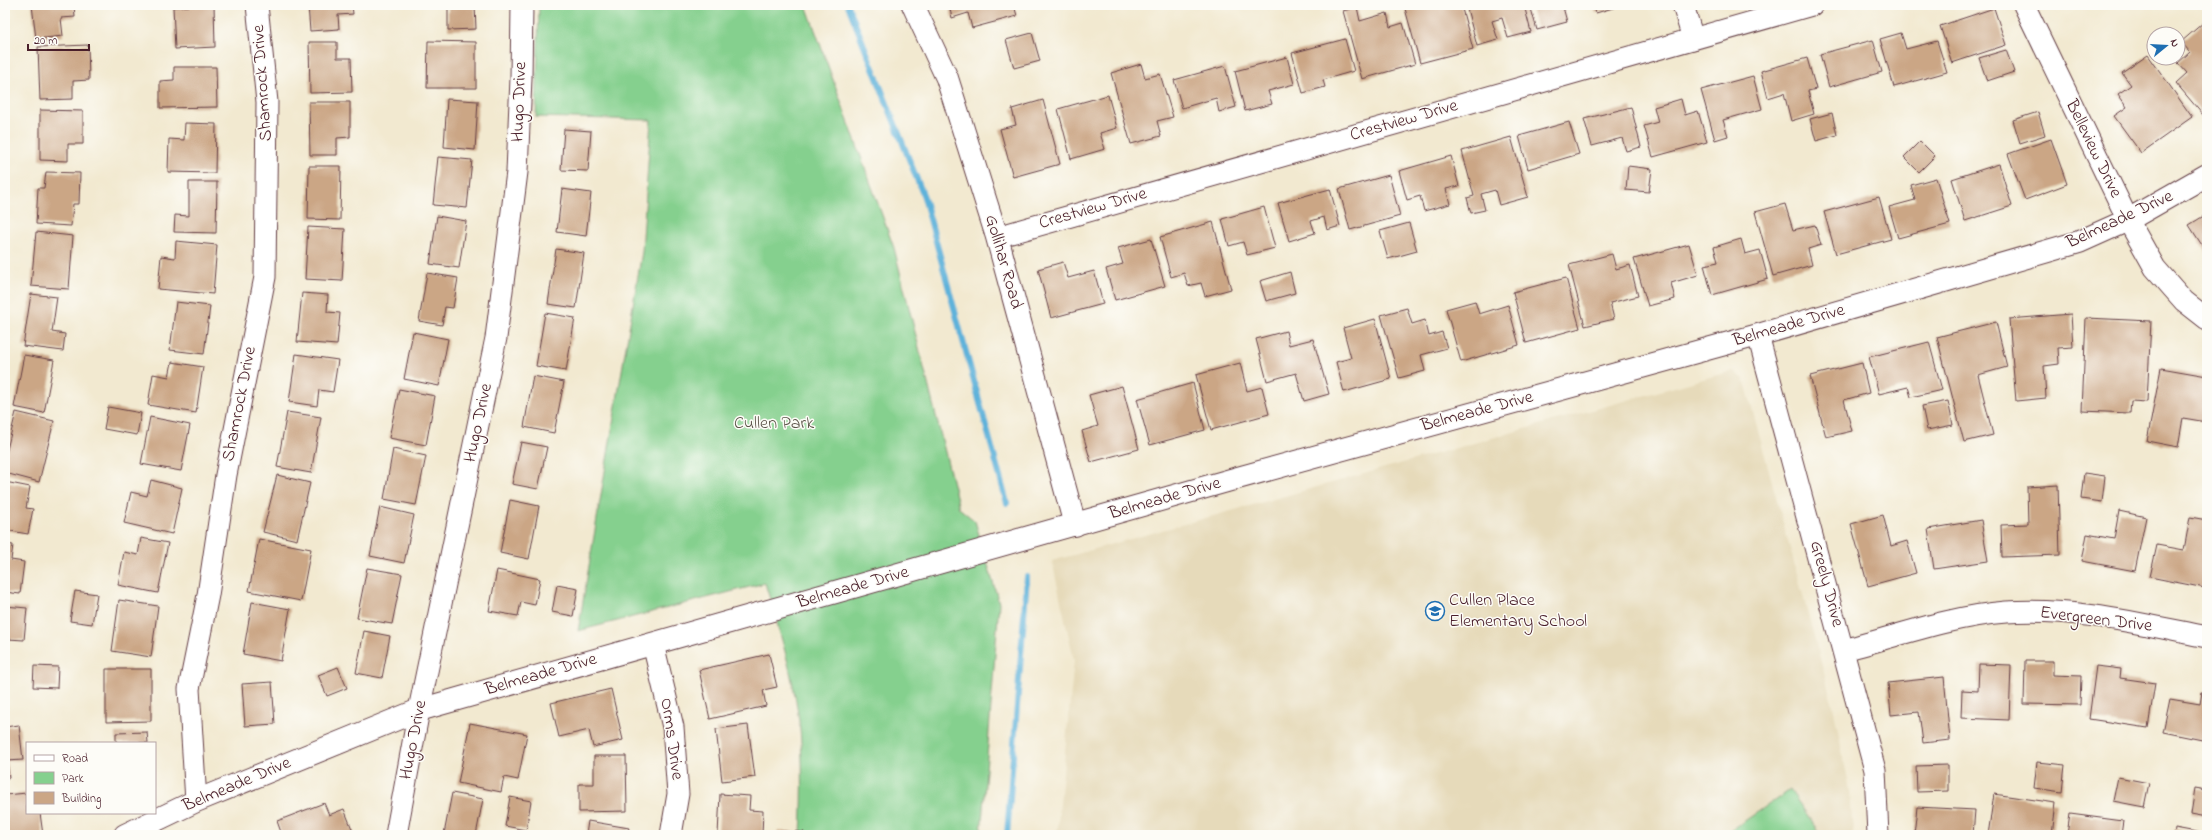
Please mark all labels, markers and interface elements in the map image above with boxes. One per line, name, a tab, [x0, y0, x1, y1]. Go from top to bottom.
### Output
street label: Shamrock Drive	[246, 23, 280, 142]
scale bar	[28, 26, 89, 52]
north arrow	[2146, 26, 2186, 66]
text: 20 m	[34, 32, 57, 50]
text: N	[2166, 37, 2183, 49]
street label: Hugo Drive	[506, 61, 535, 143]
street label: Crestview Drive	[1347, 93, 1462, 149]
street label: Belleview Drive	[2058, 95, 2128, 203]
street label: Crestview Drive	[1036, 181, 1151, 237]
street label: Belmeade Drive	[2061, 183, 2179, 257]
street label: Gollihar Road	[977, 212, 1029, 312]
street label: Belmeade Drive	[1729, 297, 1849, 355]
street label: Shamrock Drive	[216, 343, 264, 464]
street label: Hugo Drive	[458, 380, 501, 465]
street label: Belmeade Drive	[1417, 384, 1537, 440]
park label: Cullen Park	[734, 411, 814, 437]
street label: Belmeade Drive	[1105, 470, 1225, 528]
street label: Greely Drive	[1802, 538, 1850, 631]
street label: Belmeade Drive	[793, 559, 913, 617]
place label: Cullen Place Elementary School	[1449, 588, 1587, 635]
school or university icon: Cullen Place Elementary School	[1424, 600, 1446, 622]
street label: Evergreen Drive	[2038, 600, 2154, 641]
street label: Belmeade Drive	[481, 646, 601, 704]
street label: Orms Drive	[652, 696, 690, 783]
street label: Hugo Drive	[394, 697, 436, 782]
legend	[26, 742, 156, 814]
text: Road	[62, 750, 88, 768]
street label: Belmeade Drive	[178, 750, 296, 820]
text: Park	[62, 770, 84, 788]
text: Building	[61, 790, 101, 809]

